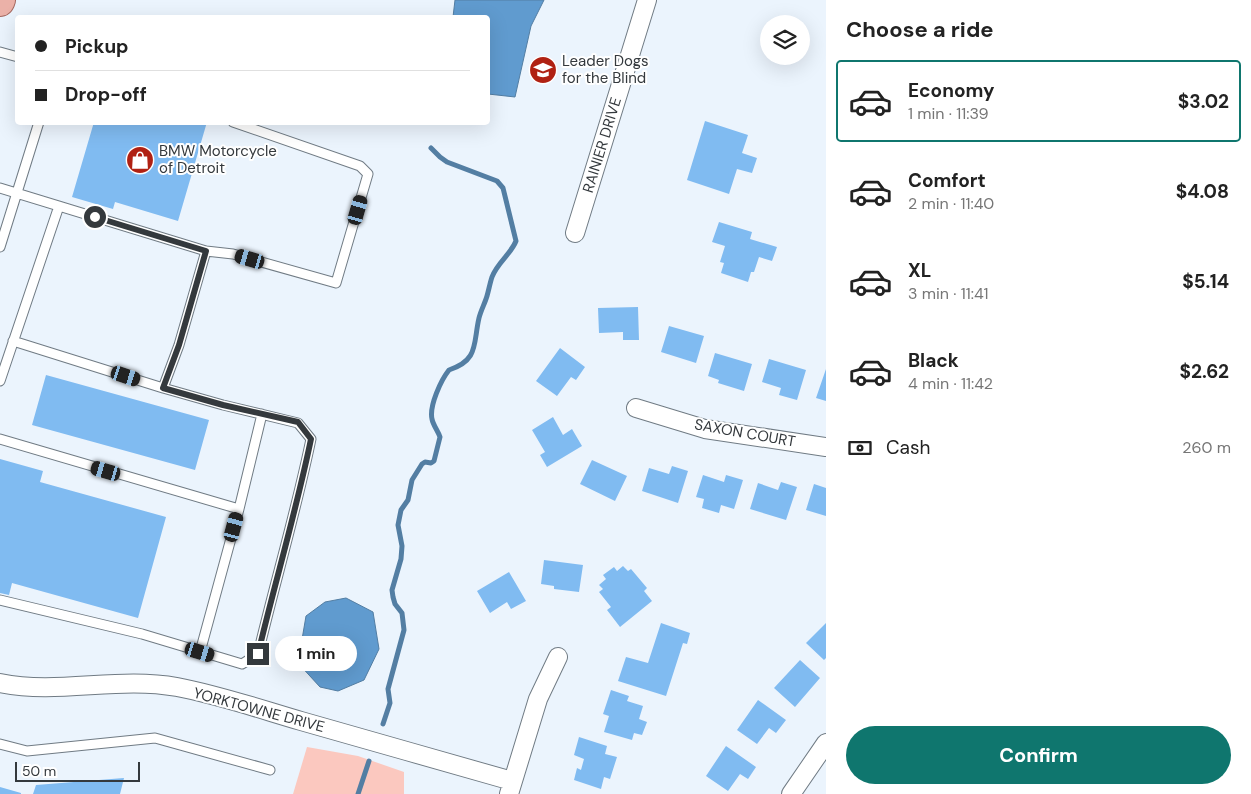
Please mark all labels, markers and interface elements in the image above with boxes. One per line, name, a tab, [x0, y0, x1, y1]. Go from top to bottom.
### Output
map controls	[760, 15, 810, 65]
button: layers	[760, 15, 810, 65]
text: Choose a ride	[846, 15, 994, 44]
text: Pickup	[65, 34, 129, 59]
place label: Leader Dogs for the Blind	[562, 51, 649, 88]
school or university icon: Leader Dogs for the Blind	[528, 55, 558, 85]
text: Economy	[908, 78, 995, 103]
icon: car	[848, 79, 893, 124]
text: Drop-off	[65, 82, 147, 107]
text: $3.02	[1178, 89, 1229, 114]
street label: RAINIER DRIVE	[578, 95, 626, 195]
text: 1 min · 11:39	[908, 103, 988, 124]
place label: BMW Motorcycle of Detroit	[159, 141, 277, 178]
shop icon: BMW Motorcycle of Detroit	[125, 145, 155, 175]
text: Comfort	[908, 168, 986, 193]
icon: car	[848, 169, 893, 214]
text: $4.08	[1176, 179, 1229, 204]
text: 2 min · 11:40	[908, 193, 994, 214]
car	[346, 194, 369, 226]
route start	[84, 206, 106, 228]
car	[233, 248, 266, 270]
text: XL	[908, 258, 931, 283]
icon: car	[848, 259, 893, 304]
text: $5.14	[1182, 269, 1229, 294]
text: 3 min · 11:41	[908, 283, 989, 304]
text: Black	[908, 348, 959, 373]
icon: car	[848, 349, 893, 394]
text: $2.62	[1180, 359, 1229, 384]
car	[109, 364, 142, 388]
text: 4 min · 11:42	[908, 373, 993, 394]
street label: SAXON COURT	[693, 414, 797, 452]
icon: cash	[846, 434, 874, 462]
text: Cash	[886, 435, 930, 460]
text: 260 m	[1182, 437, 1231, 458]
car	[89, 460, 122, 482]
car	[222, 511, 245, 543]
callout: 1 min	[276, 636, 358, 672]
car	[183, 640, 216, 664]
route end	[247, 643, 269, 665]
text: 1 min	[297, 643, 335, 664]
street label: YORKTOWNE DRIVE	[191, 683, 327, 737]
button: Confirm	[846, 726, 1231, 784]
scale bar	[15, 759, 140, 782]
text: 50 m	[22, 762, 56, 780]

